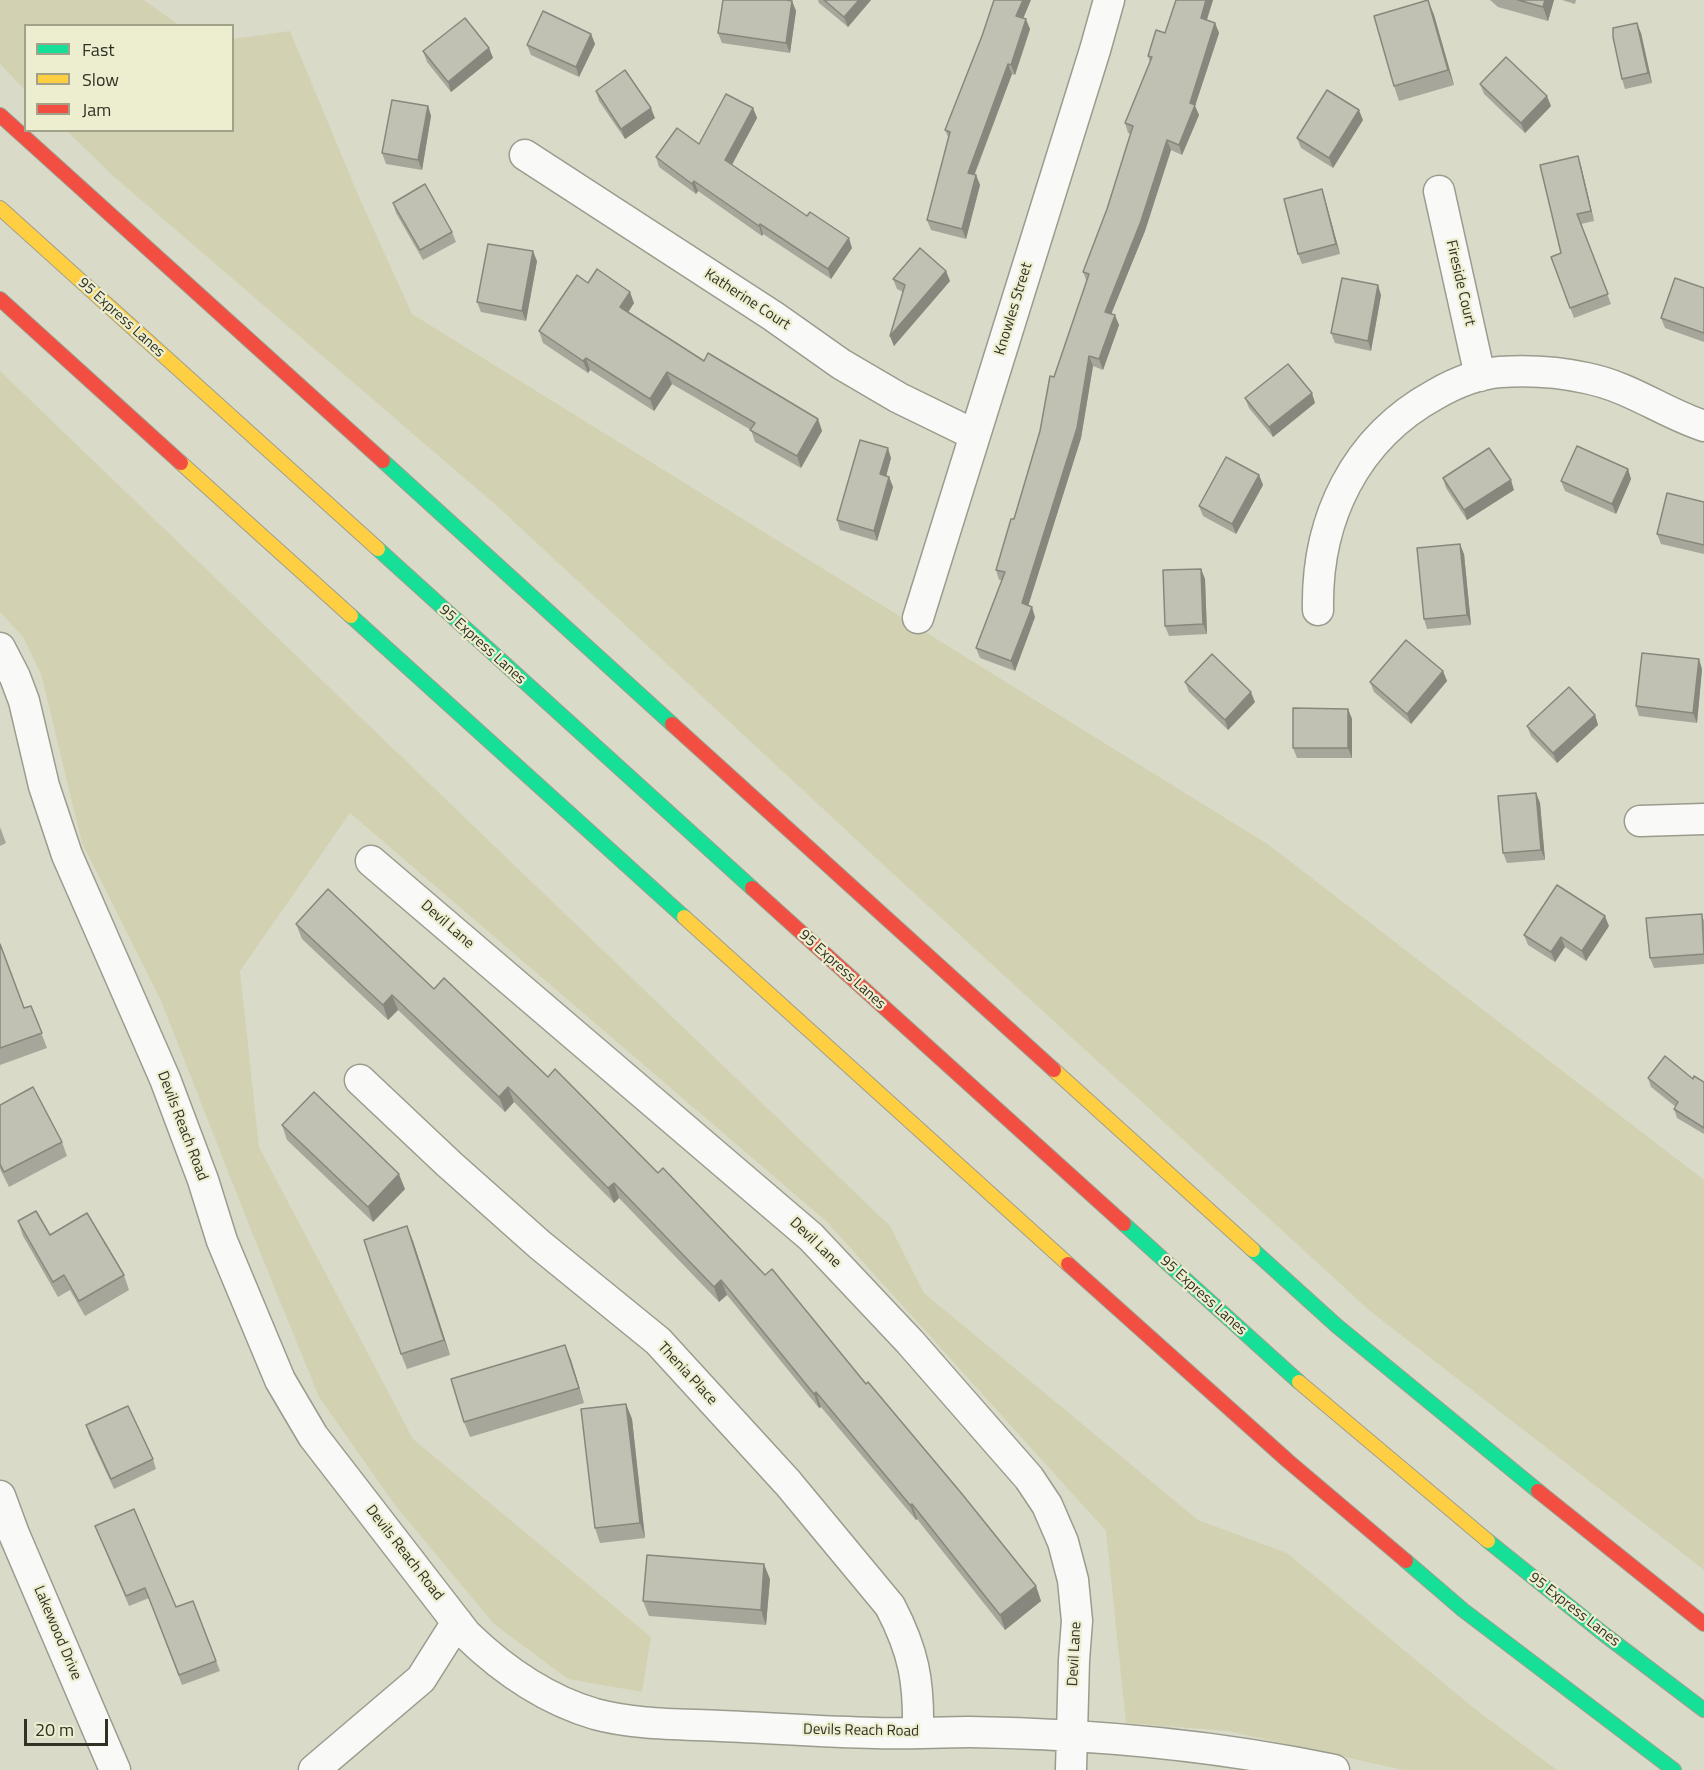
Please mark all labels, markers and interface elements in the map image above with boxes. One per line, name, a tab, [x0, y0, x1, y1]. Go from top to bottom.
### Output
legend	[24, 24, 234, 132]
text: Fast	[82, 36, 115, 63]
text: Slow	[82, 66, 119, 93]
text: Jam	[82, 96, 111, 123]
street label: Fireside Court	[1441, 238, 1479, 328]
street label: Knowles Street	[991, 261, 1037, 357]
street label: Katherine Court	[701, 266, 793, 334]
street label: 95 Express Lanes	[74, 274, 168, 362]
street label: 95 Express Lanes	[435, 601, 529, 689]
street label: Devil Lane	[417, 897, 477, 953]
street label: 95 Express Lanes	[795, 926, 889, 1014]
street label: Devils Reach Road	[153, 1069, 211, 1183]
street label: Devil Lane	[785, 1214, 845, 1272]
street label: 95 Express Lanes	[1156, 1252, 1250, 1340]
street label: Thenia Place	[653, 1339, 721, 1409]
street label: Devils Reach Road	[361, 1502, 447, 1604]
street label: 95 Express Lanes	[1525, 1569, 1623, 1651]
street label: Lakewood Drive	[29, 1583, 85, 1683]
street label: Devil Lane	[1064, 1621, 1086, 1687]
scale bar	[27, 1707, 111, 1745]
text: 20 m	[35, 1716, 74, 1743]
street label: Devils Reach Road	[803, 1721, 919, 1741]

